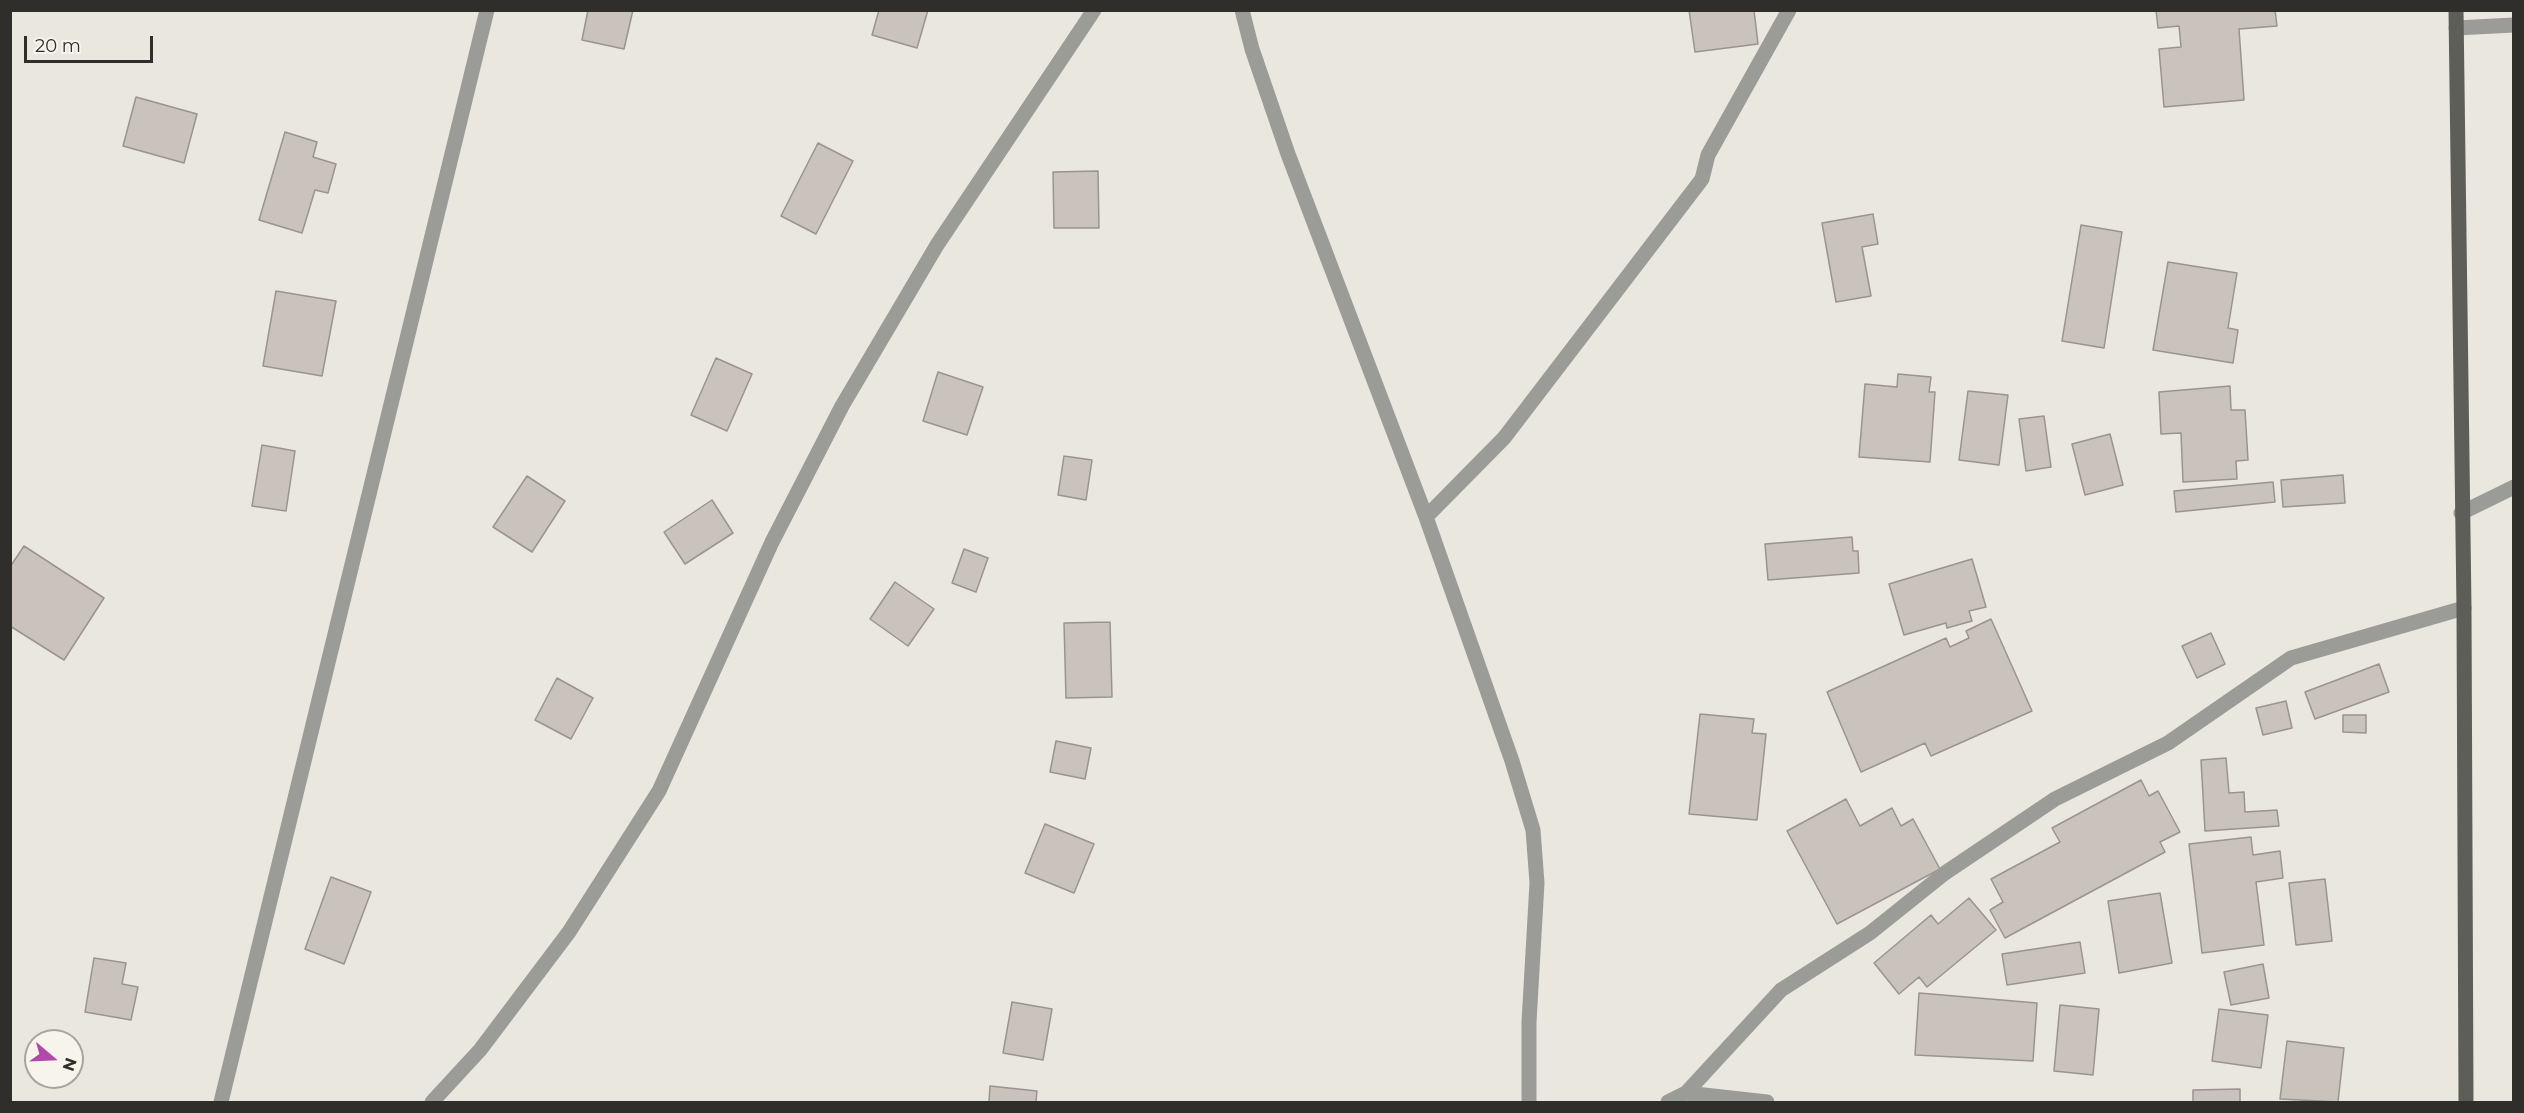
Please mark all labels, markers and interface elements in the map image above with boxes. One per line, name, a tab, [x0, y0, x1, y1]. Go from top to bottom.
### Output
scale bar	[27, 24, 156, 62]
text: 20 m	[35, 35, 81, 57]
north arrow	[24, 1029, 84, 1089]
text: N	[59, 1055, 81, 1074]

